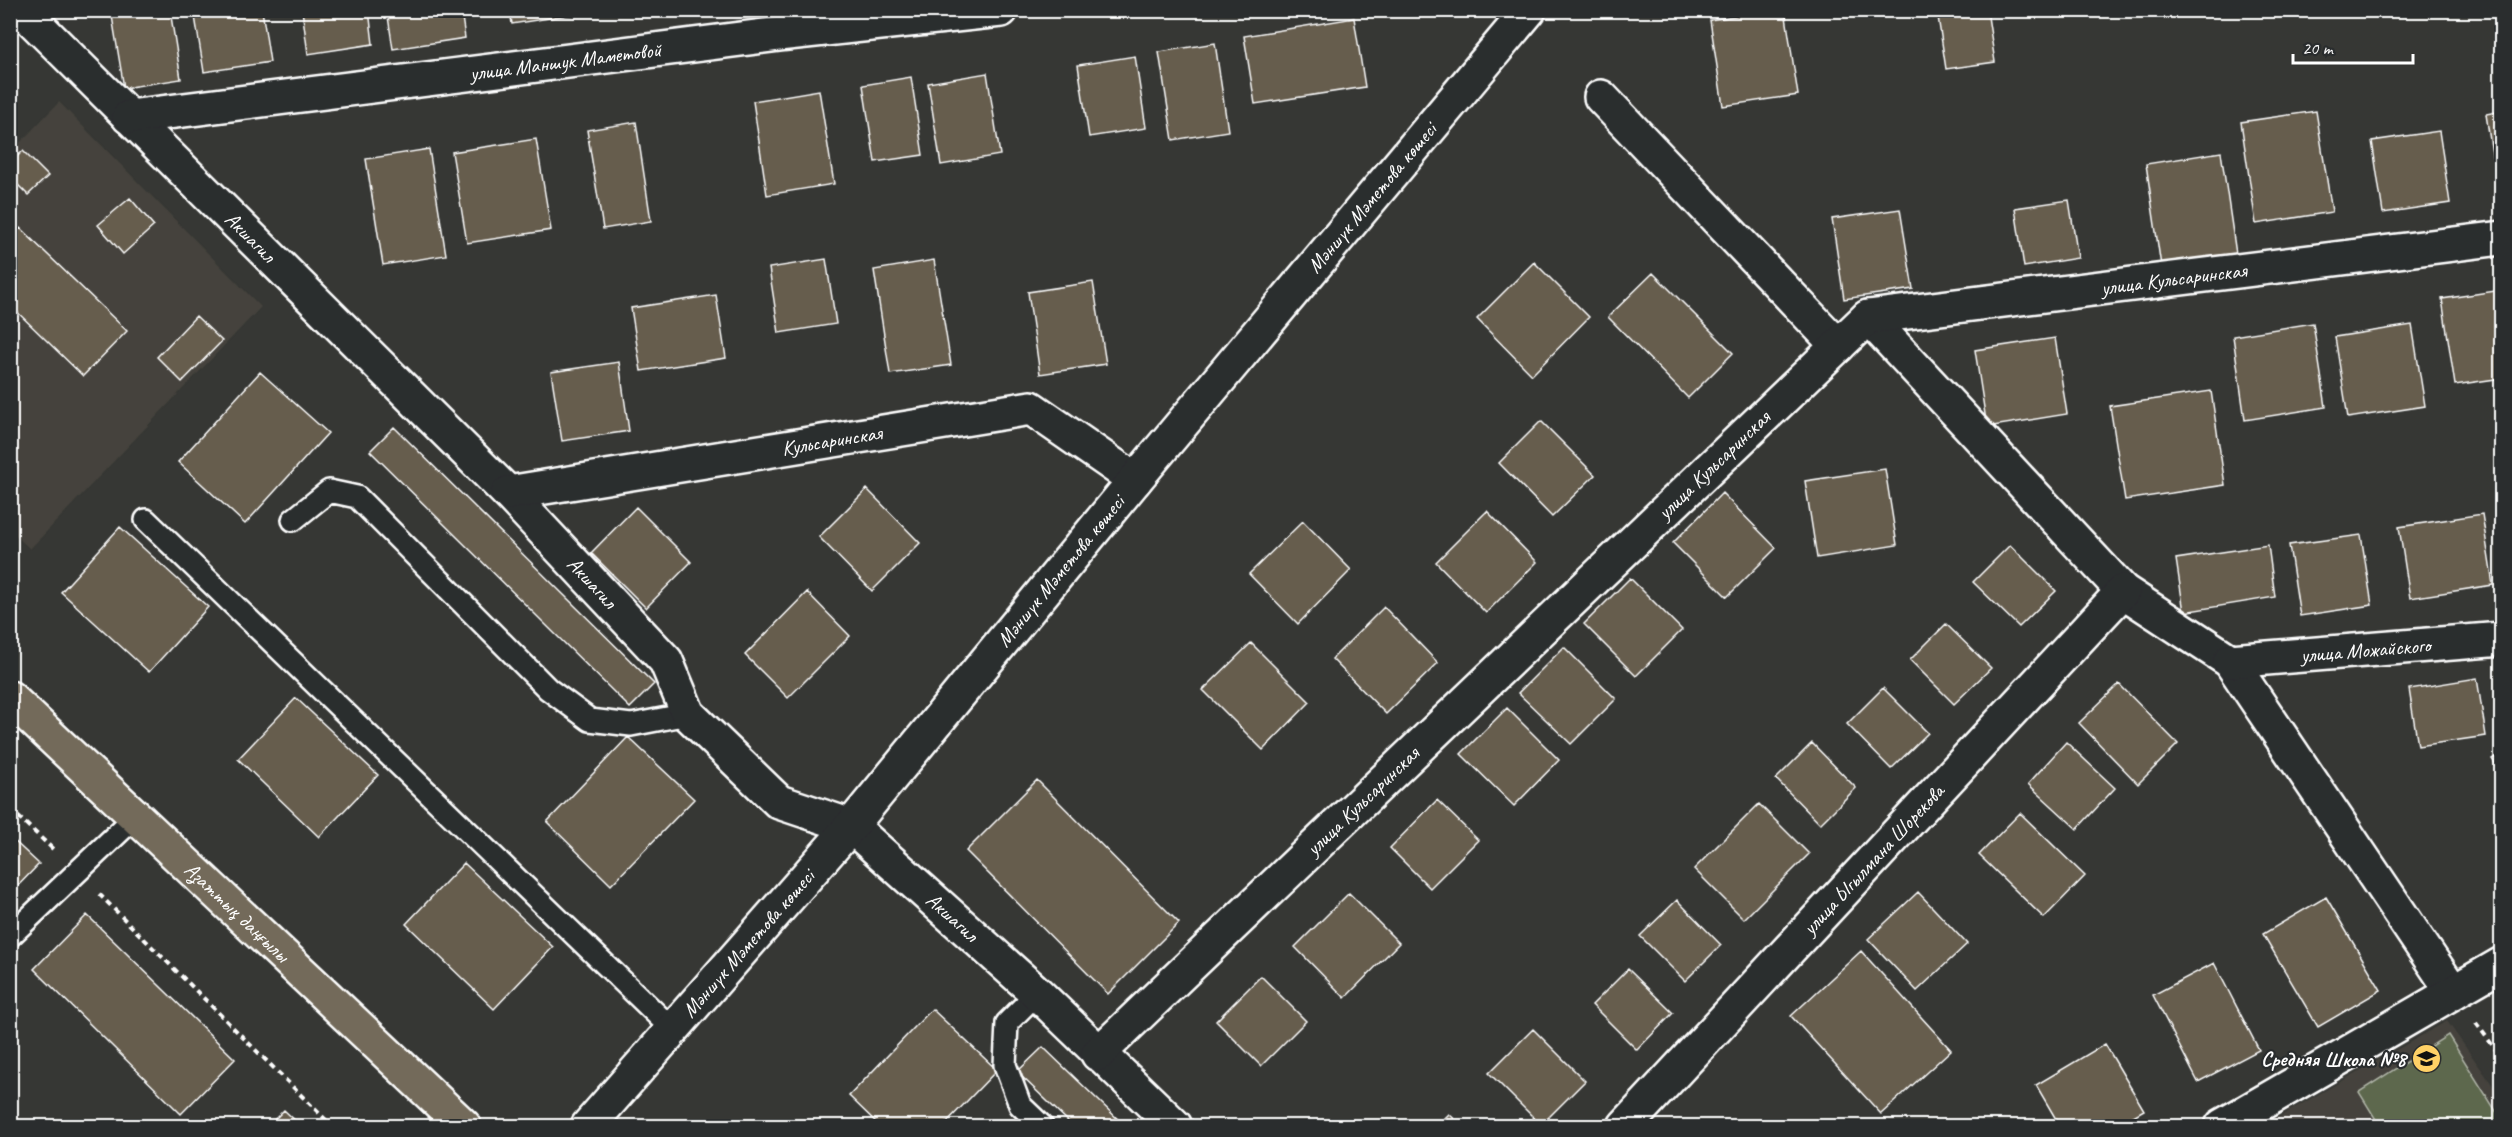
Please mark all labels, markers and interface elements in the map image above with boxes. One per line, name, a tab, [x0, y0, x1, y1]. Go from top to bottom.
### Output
scale bar	[2293, 27, 2413, 65]
street label: улица Маншук Маметовой	[466, 36, 664, 87]
text: 20 m	[2302, 37, 2335, 59]
street label: Мәншүк Мәметова көшесі	[1301, 115, 1444, 278]
street label: Акшагил	[219, 206, 282, 269]
street label: улица Кульсаринская	[2097, 257, 2250, 301]
street label: улица Кульсаринская	[1650, 404, 1776, 526]
street label: Кульсаринская	[780, 419, 885, 461]
street label: Мәншүк Мәметова көшесі	[991, 487, 1132, 652]
street label: Акшагил	[562, 551, 624, 615]
street label: улица Можайского	[2298, 632, 2434, 668]
street label: улица Кульсаринская	[1299, 740, 1425, 862]
street label: улица Ыгылмана Шорекова	[1795, 777, 1951, 942]
street label: Азаттық даңғылы	[179, 856, 296, 969]
street label: Мәншүк Мәметова көшесі	[676, 862, 822, 1023]
street label: Акшагил	[921, 887, 985, 948]
school or university icon: Средняя Школа №8	[2411, 1043, 2443, 1075]
place label: Средняя Школа №8	[2261, 1046, 2409, 1072]

